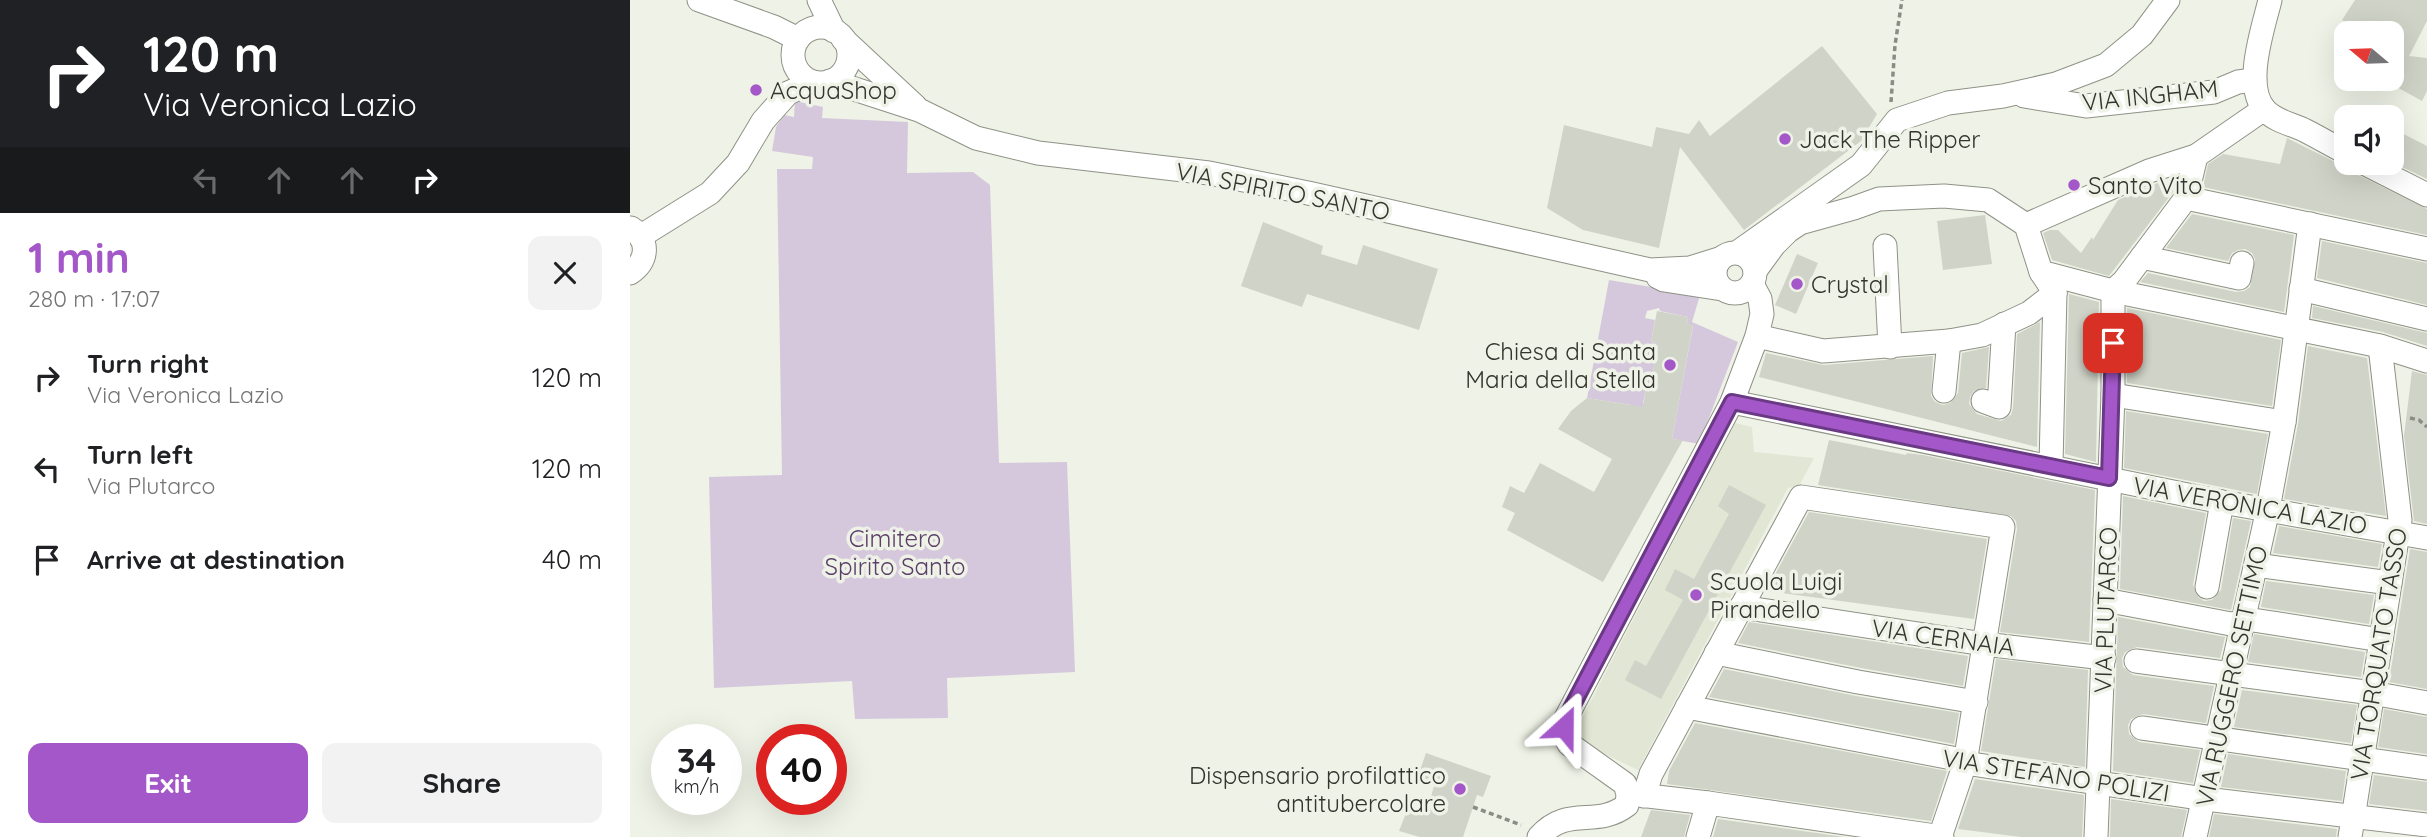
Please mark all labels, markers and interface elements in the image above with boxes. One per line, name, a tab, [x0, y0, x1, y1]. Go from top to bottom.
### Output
north arrow	[2334, 21, 2404, 91]
map controls	[2334, 21, 2404, 175]
text: 120 m	[143, 23, 279, 84]
icon: right	[28, 28, 119, 119]
street label: VIA INGHAM	[2080, 73, 2220, 117]
place label: AcquaShop	[770, 75, 897, 105]
marker: AcquaShop	[748, 82, 764, 98]
text: Via Veronica Lazio	[143, 84, 417, 124]
button: sound	[2334, 105, 2404, 175]
place label: Jack The Ripper	[1799, 124, 1980, 154]
marker: Jack The Ripper	[1777, 131, 1793, 147]
street label: VIA SPIRITO SANTO	[1173, 155, 1393, 227]
icon: left	[187, 161, 225, 199]
icon: ahead	[260, 161, 298, 199]
icon: ahead	[333, 161, 371, 199]
icon: right	[406, 161, 444, 199]
place label: Santo Vito	[2088, 170, 2203, 200]
marker: Santo Vito	[2066, 177, 2082, 193]
text: 1 min	[28, 231, 130, 284]
button: close	[528, 236, 602, 310]
place label: Crystal	[1811, 269, 1889, 299]
marker: Crystal	[1789, 276, 1805, 292]
text: 280 m · 17:07	[28, 284, 160, 313]
pin	[2083, 313, 2143, 373]
icon: arrive	[2094, 324, 2132, 362]
place label: Chiesa di Santa Maria della Stella	[1465, 336, 1656, 394]
text: Turn right	[87, 347, 209, 380]
marker: Chiesa di Santa Maria della Stella	[1662, 357, 1678, 373]
icon: right	[28, 359, 66, 397]
text: 120 m	[532, 361, 602, 394]
text: Via Veronica Lazio	[87, 380, 284, 409]
text: Turn left	[87, 438, 194, 471]
icon: left	[28, 450, 66, 488]
text: 120 m	[532, 452, 602, 485]
street label: VIA VERONICA LAZIO	[2131, 470, 2369, 540]
text: Via Plutarco	[87, 471, 215, 500]
park label: Cimitero Spirito Santo	[824, 523, 966, 581]
street label: VIA PLUTARCO	[2087, 526, 2123, 694]
street label: VIA TORQUATO TASSO	[2343, 526, 2413, 782]
icon: arrive	[28, 541, 66, 579]
text: Arrive at destination	[87, 543, 345, 576]
text: 40 m	[542, 543, 602, 576]
street label: VIA RUGGERO SETTIMO	[2189, 543, 2273, 809]
place label: Scuola Luigi Pirandello	[1710, 566, 1842, 624]
marker: Scuola Luigi Pirandello	[1688, 587, 1704, 603]
street label: VIA CERNAIA	[1870, 612, 2016, 662]
position arrow	[1527, 690, 1601, 764]
speed limit sign: 40	[756, 724, 847, 815]
text: 34	[677, 738, 716, 782]
street label: VIA STEFANO POLIZI	[1940, 742, 2172, 808]
button: Exit	[28, 743, 308, 823]
button: Share	[322, 743, 602, 823]
place label: Dispensario profilattico antitubercolare	[1189, 760, 1446, 818]
text: km/h	[674, 775, 719, 798]
marker: Dispensario profilattico antitubercolare	[1452, 781, 1468, 797]

